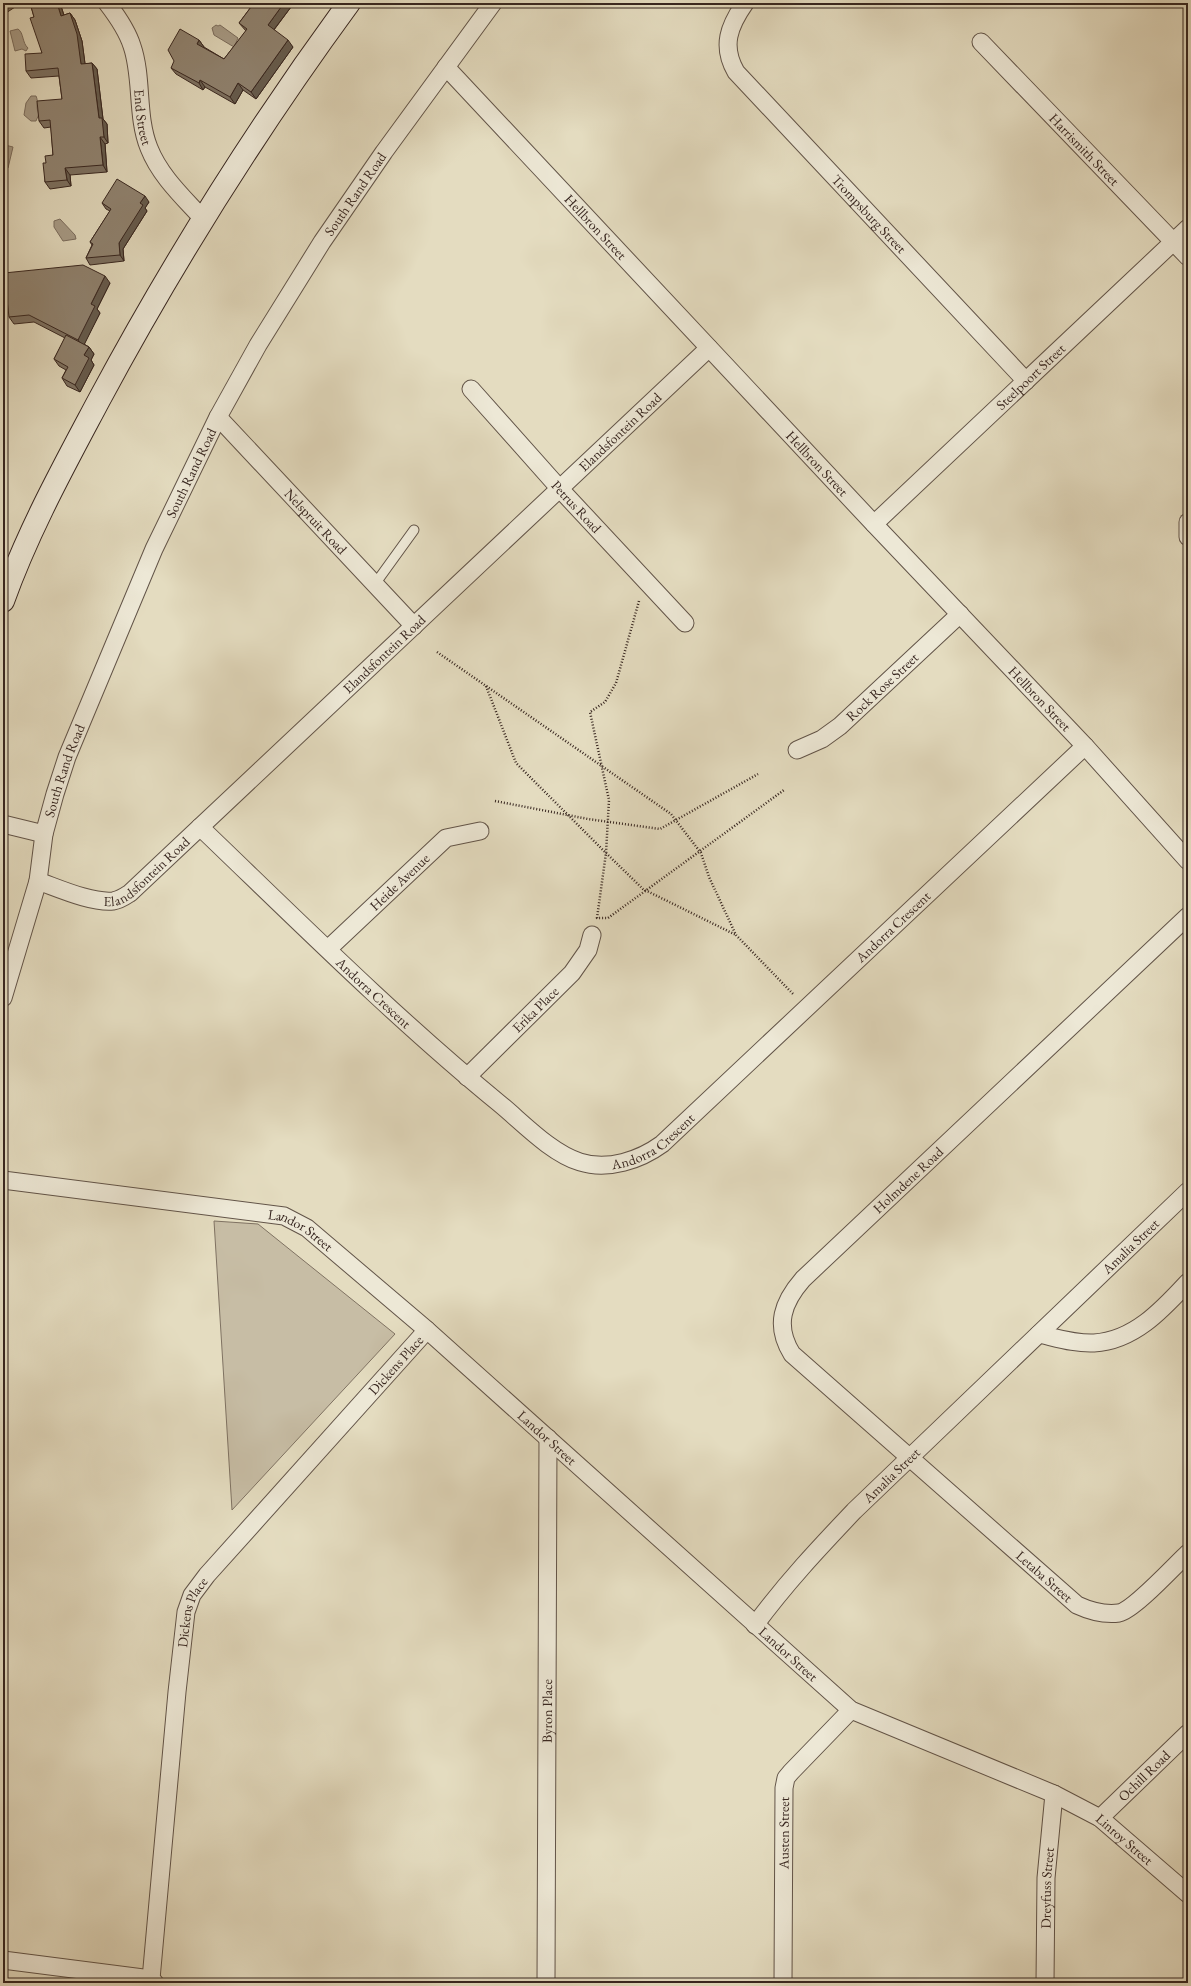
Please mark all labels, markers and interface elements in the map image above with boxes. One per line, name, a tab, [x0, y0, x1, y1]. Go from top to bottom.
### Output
street label: End Street	[130, 89, 156, 148]
street label: Harrismith Street	[1045, 109, 1124, 190]
street label: South Rand Road	[320, 148, 391, 239]
street label: Trompsburg Street	[828, 171, 911, 257]
street label: Hellbron Street	[561, 190, 631, 264]
street label: Steelpoort Street	[992, 339, 1069, 414]
street label: Elandsfontein Road	[575, 388, 666, 475]
street label: South Rand Road	[162, 424, 221, 521]
street label: Hellbron Street	[782, 427, 853, 500]
street label: Petrus Road	[547, 477, 606, 537]
street label: Nelspruit Road	[281, 485, 352, 559]
street label: Elandsfontein Road	[339, 610, 430, 697]
street label: Rock Rose Street	[842, 648, 922, 725]
street label: Hellbron Street	[1005, 662, 1076, 735]
street label: South Rand Road	[40, 721, 89, 819]
street label: Elandsfontein Road	[103, 832, 194, 910]
street label: Heide Avenue	[366, 849, 434, 914]
street label: Andorra Crescent	[851, 887, 935, 967]
street label: Andorra Crescent	[331, 953, 415, 1032]
street label: Erika Place	[508, 982, 563, 1036]
street label: Andorra Crescent	[609, 1109, 699, 1174]
street label: Holmdene Road	[869, 1142, 948, 1217]
street label: Landor Street	[267, 1205, 337, 1256]
street label: Amalia Street	[1097, 1214, 1163, 1278]
street label: Dickens Place	[364, 1331, 427, 1399]
street label: Landor Street	[514, 1406, 581, 1469]
street label: Amalia Street	[858, 1443, 924, 1507]
street label: Letaba Street	[1012, 1546, 1077, 1607]
street label: Dickens Place	[173, 1573, 212, 1649]
street label: Landor Street	[755, 1623, 822, 1686]
street label: Byron Place	[538, 1679, 556, 1743]
street label: Ochill Road	[1114, 1746, 1174, 1805]
street label: Austen Street	[775, 1796, 793, 1870]
street label: Linroy Street	[1092, 1809, 1157, 1869]
street label: Dreyfuss Street	[1037, 1846, 1058, 1929]

